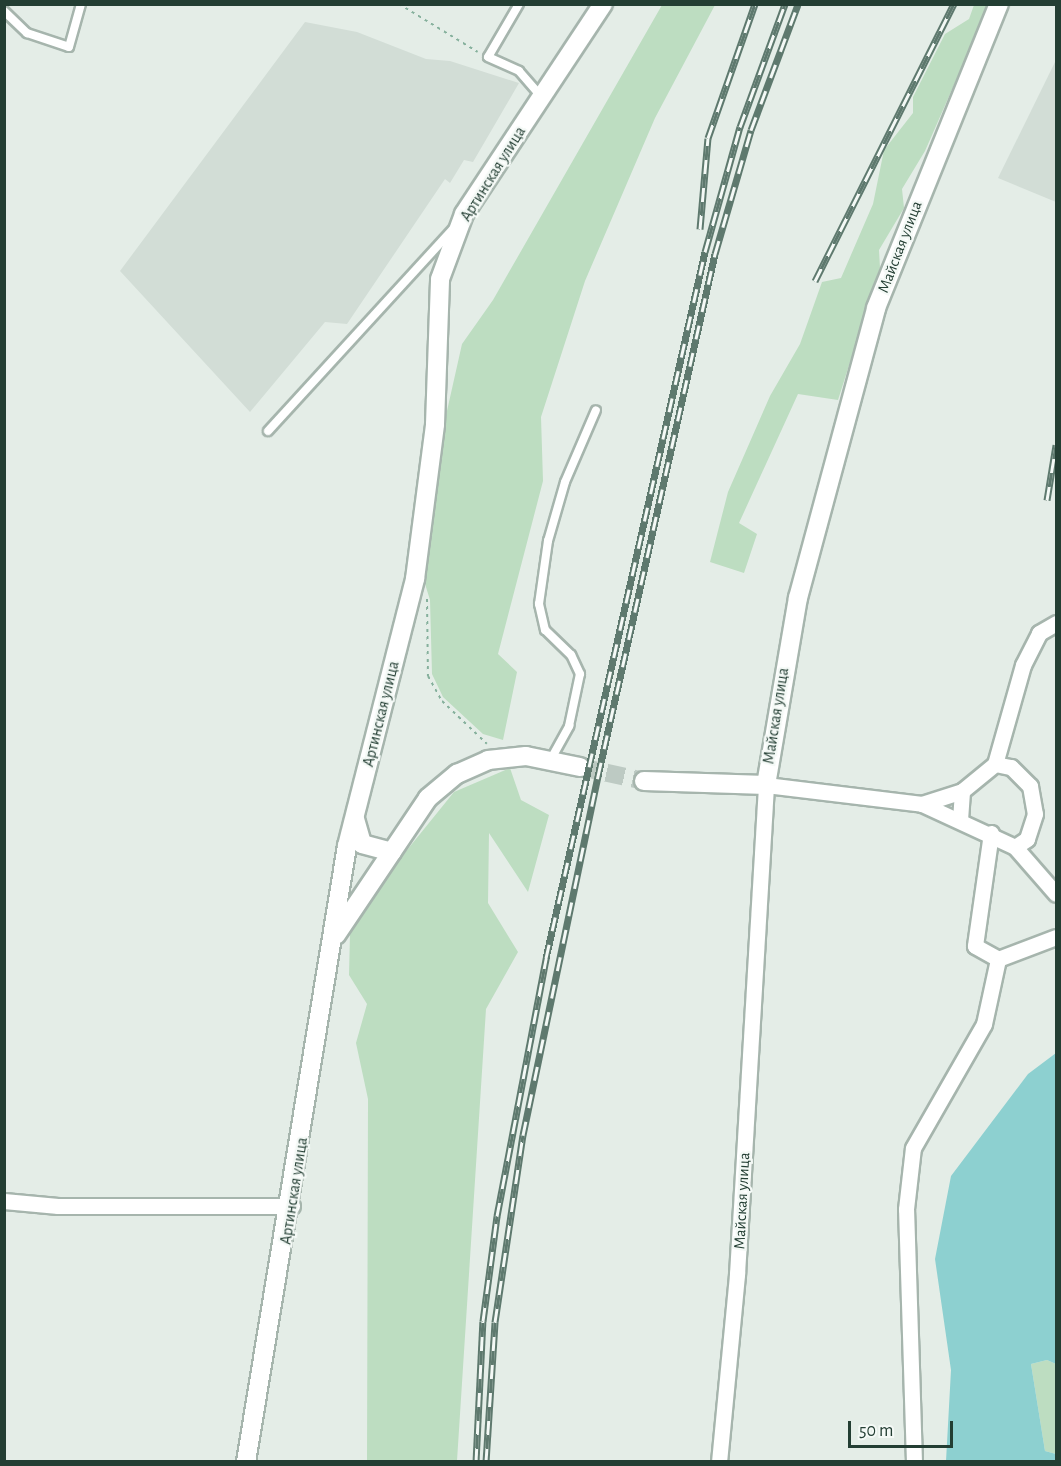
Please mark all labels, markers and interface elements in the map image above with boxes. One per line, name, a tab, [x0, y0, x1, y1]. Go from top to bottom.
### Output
street label: Артинская улица	[456, 123, 530, 225]
street label: Майская улица	[874, 198, 926, 296]
street label: Артинская улица	[359, 659, 403, 769]
street label: Майская улица	[759, 666, 793, 766]
street label: Артинская улица	[276, 1136, 312, 1246]
street label: Майская улица	[730, 1152, 754, 1250]
scale bar	[851, 1409, 956, 1447]
text: 50 m	[859, 1422, 893, 1440]

